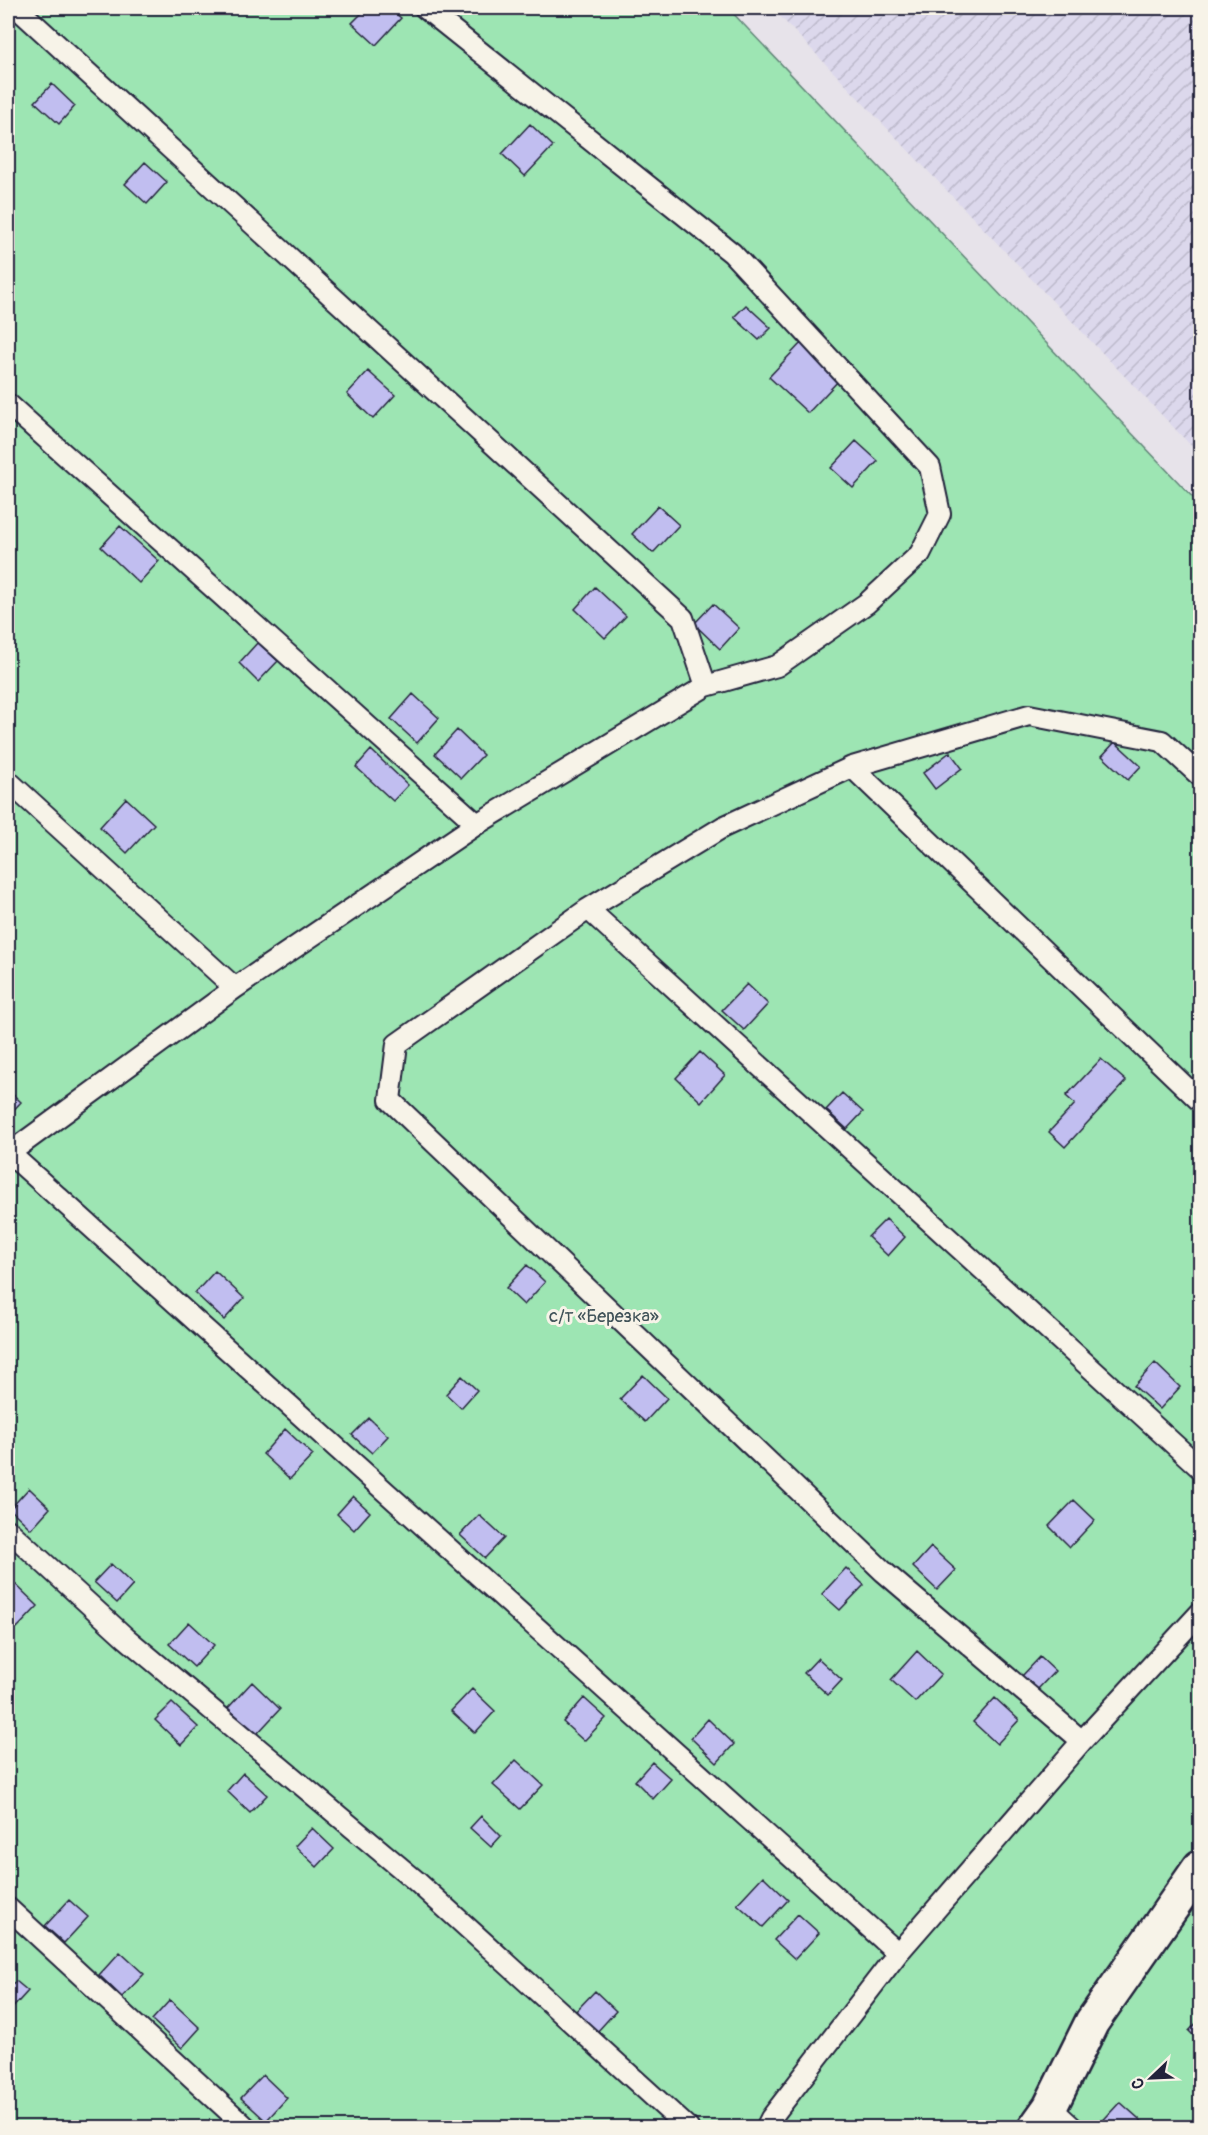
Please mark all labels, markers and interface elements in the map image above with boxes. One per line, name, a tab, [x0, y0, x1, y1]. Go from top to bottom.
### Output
park label: с/т «Березка»	[549, 1305, 659, 1328]
north arrow	[1121, 2048, 1181, 2108]
text: С	[1127, 2075, 1149, 2092]

